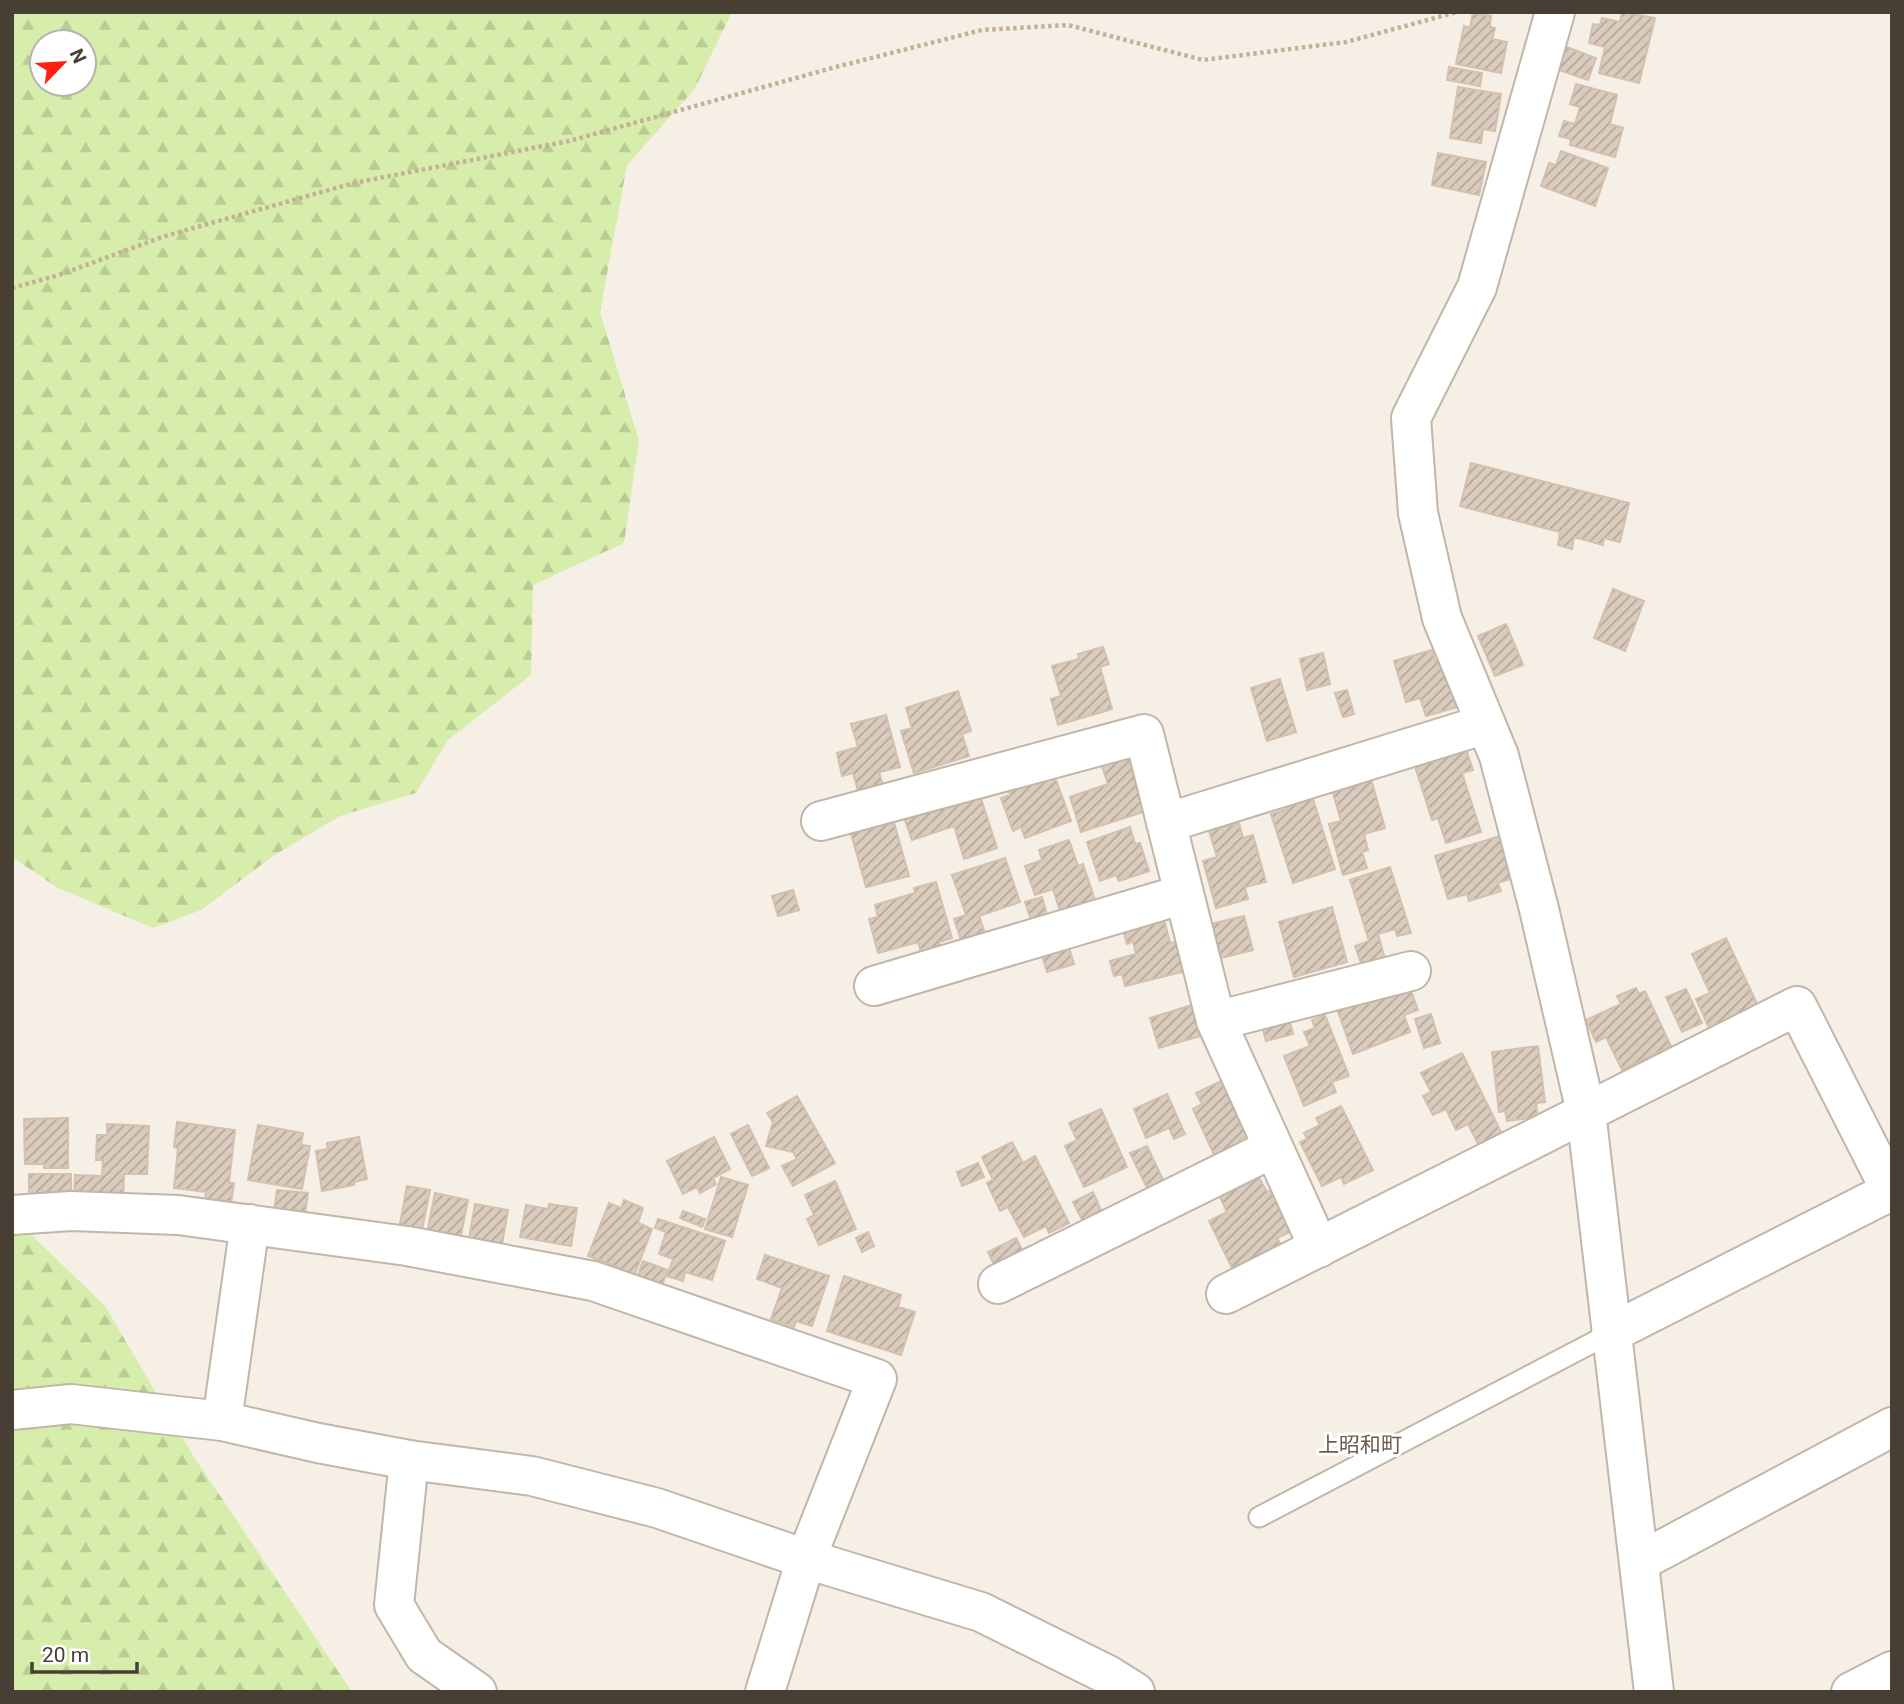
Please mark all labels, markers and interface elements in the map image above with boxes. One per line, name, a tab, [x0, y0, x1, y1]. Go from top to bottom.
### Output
north arrow	[28, 28, 98, 98]
text: N	[65, 45, 91, 67]
district label: 上昭和町	[1318, 1433, 1402, 1457]
scale bar	[32, 1630, 136, 1674]
text: 20 m	[42, 1643, 89, 1667]

